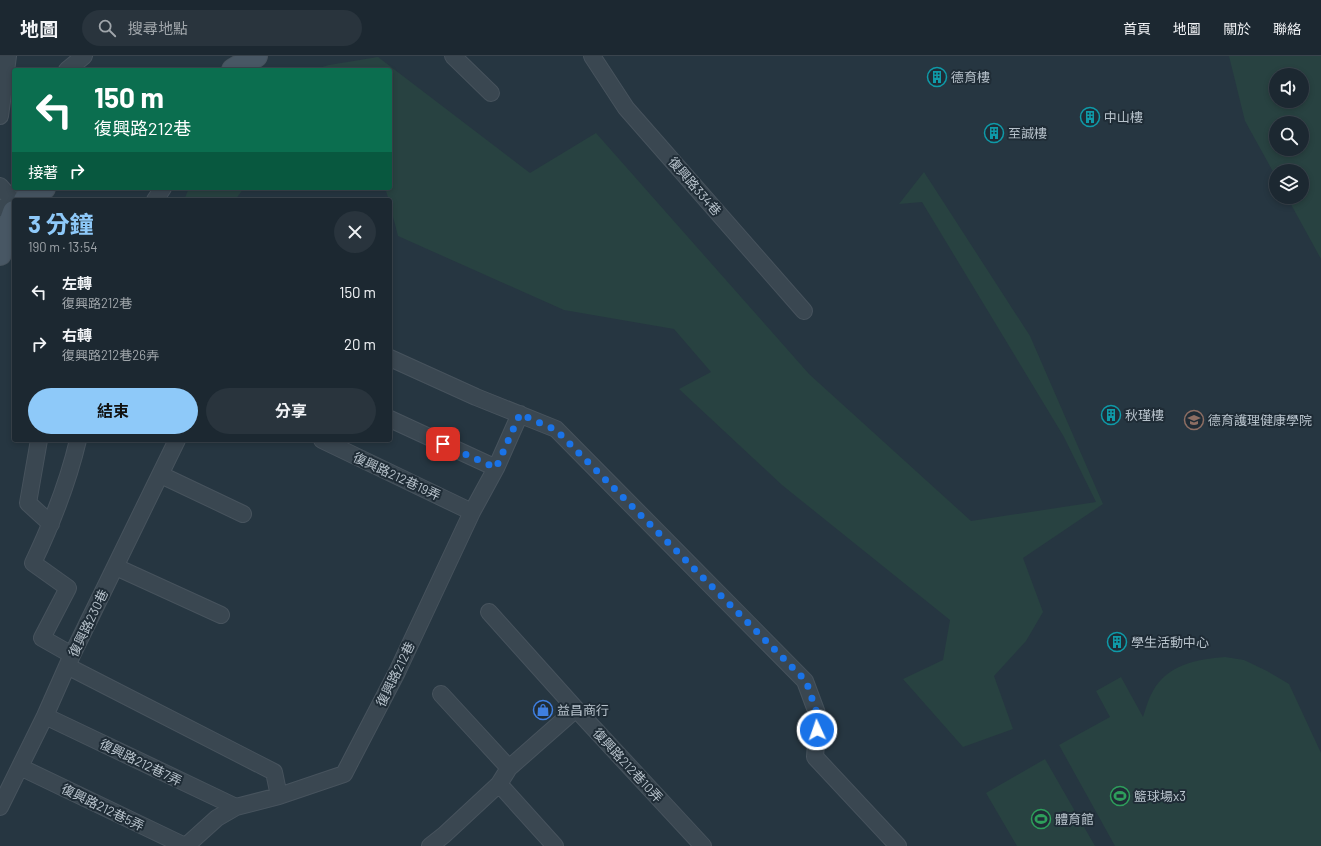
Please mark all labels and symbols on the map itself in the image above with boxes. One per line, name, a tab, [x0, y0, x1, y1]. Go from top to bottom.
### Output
building icon: 德育樓	[926, 66, 948, 88]
place label: 德育樓	[951, 69, 990, 85]
building icon: 中山樓	[1079, 106, 1101, 128]
place label: 中山樓	[1104, 109, 1143, 125]
building icon: 至誠樓	[983, 122, 1005, 144]
place label: 至誠樓	[1008, 125, 1047, 141]
street label: 復興路334巷	[665, 153, 725, 219]
building icon: 秋瑾樓	[1100, 404, 1122, 426]
place label: 秋瑾樓	[1125, 407, 1164, 423]
school or university icon: 德育護理健康學院	[1183, 409, 1205, 431]
place label: 德育護理健康學院	[1208, 412, 1312, 428]
pin	[426, 427, 460, 461]
street label: 復興路212巷19弄	[351, 449, 443, 503]
street label: 復興路230巷	[65, 587, 111, 659]
building icon: 學生活動中心	[1106, 631, 1128, 653]
place label: 學生活動中心	[1131, 634, 1209, 650]
street label: 復興路212巷	[372, 639, 418, 709]
shop icon: 益昌商行	[532, 699, 554, 721]
place label: 益昌商行	[557, 702, 609, 718]
position arrow	[796, 709, 838, 751]
street label: 復興路212巷10弄	[590, 725, 666, 805]
street label: 復興路212巷7弄	[97, 735, 185, 789]
street label: 復興路212巷5弄	[59, 780, 147, 834]
sports icon: 籃球場x3	[1109, 785, 1131, 807]
place label: 籃球場x3	[1134, 788, 1186, 804]
sports icon: 體育館	[1030, 808, 1052, 830]
place label: 體育館	[1055, 811, 1094, 827]

